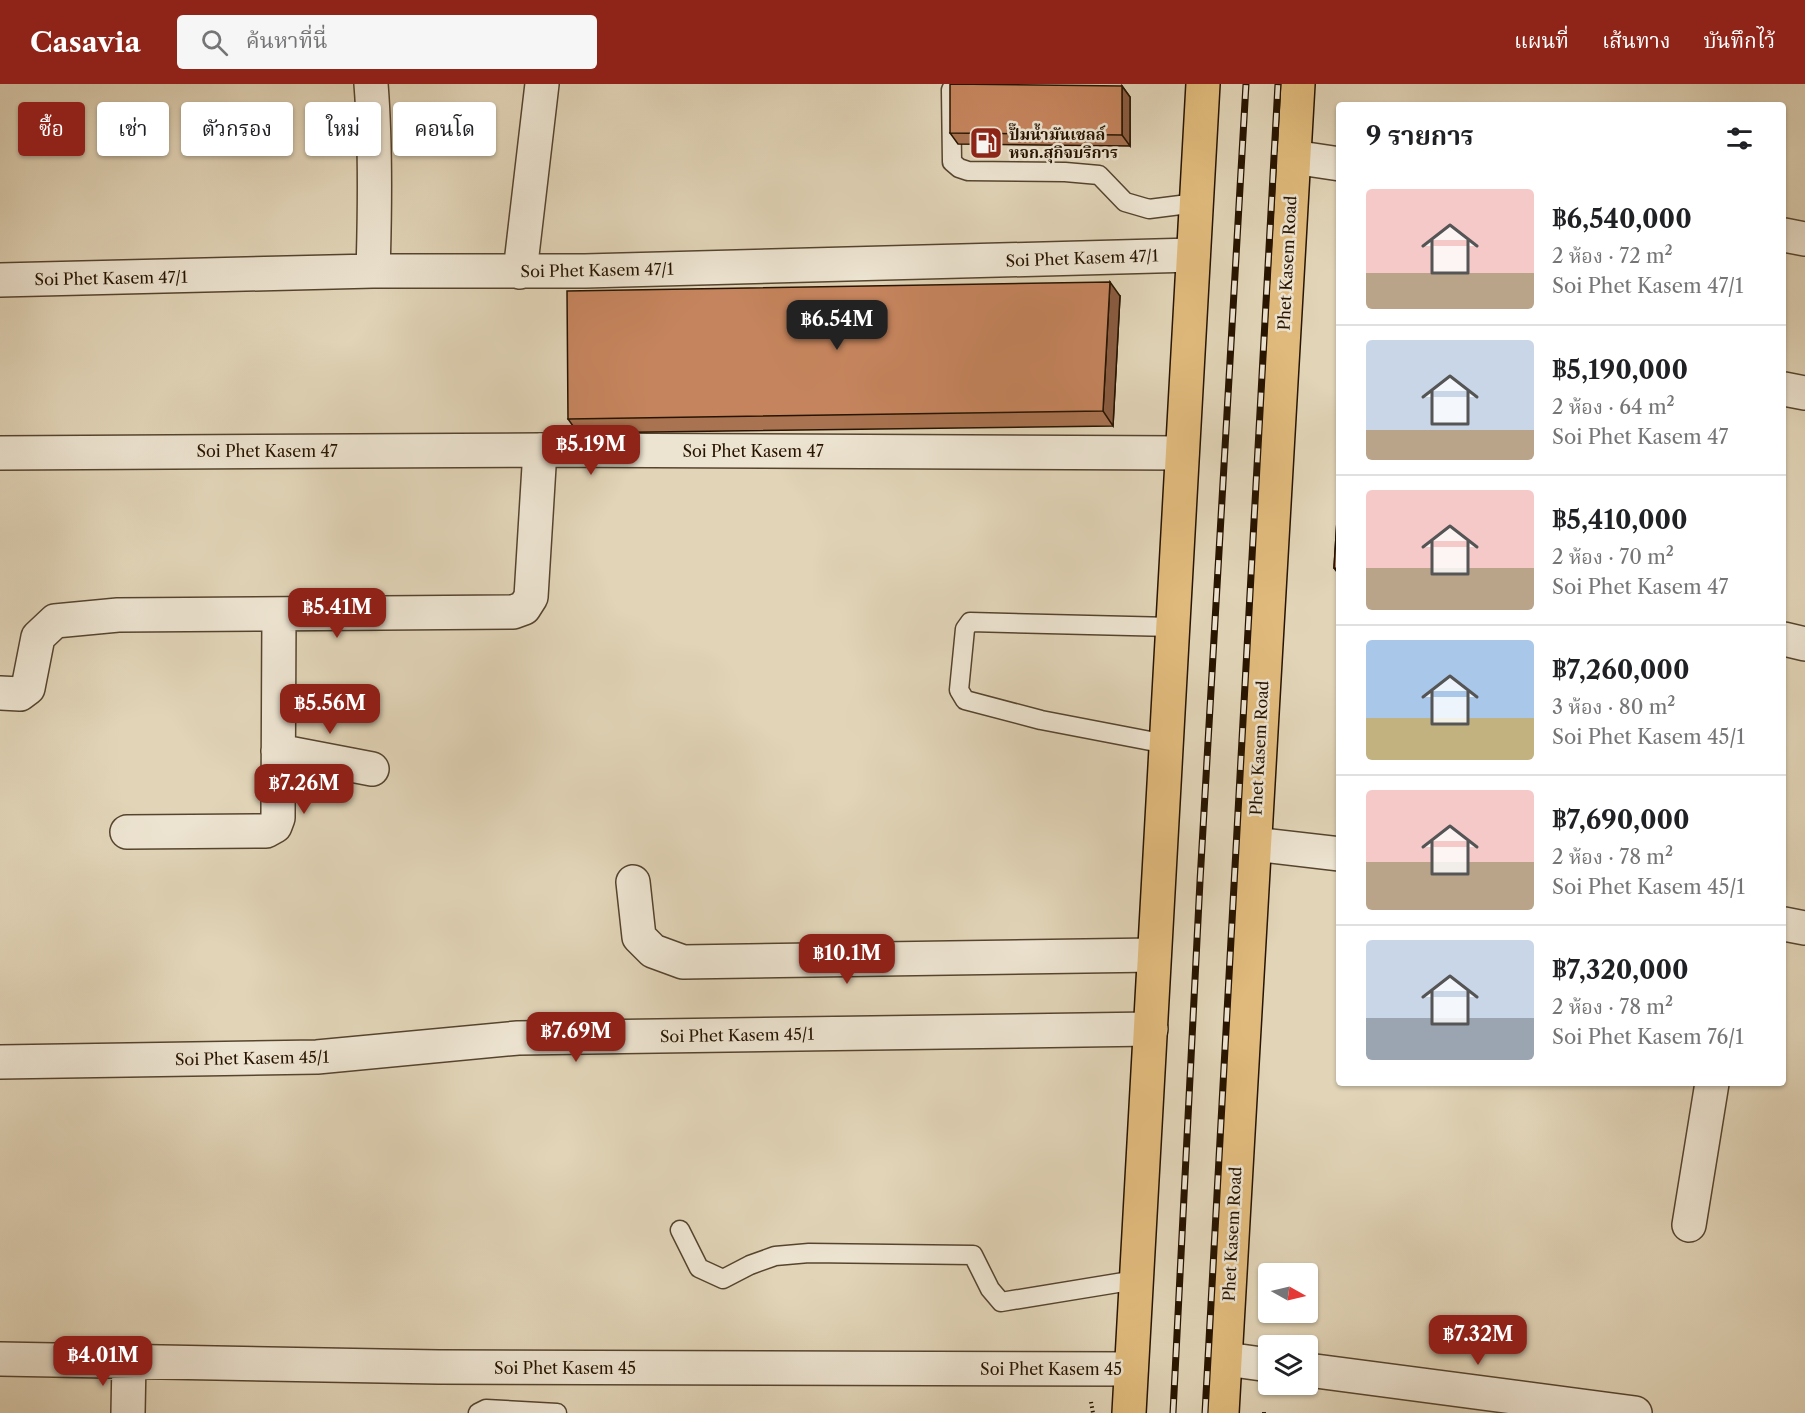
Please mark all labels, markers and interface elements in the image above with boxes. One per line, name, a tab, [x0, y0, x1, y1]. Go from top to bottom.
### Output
search box	[177, 15, 597, 69]
text: Casavia	[30, 25, 141, 59]
icon: search	[198, 26, 231, 59]
text: ค้นหาที่นี่	[246, 27, 328, 54]
text: แผนที่	[1514, 28, 1569, 53]
text: เส้นทาง	[1602, 28, 1670, 53]
text: บันทึกไว้	[1703, 28, 1775, 53]
chip: ซื้อ	[18, 102, 85, 156]
chip: เช่า	[97, 102, 169, 156]
chip: ตัวกรอง	[181, 102, 293, 156]
chip: ใหม่	[305, 102, 381, 156]
chip: คอนโด	[393, 102, 496, 156]
text: 9 รายการ	[1366, 120, 1474, 152]
icon: filters	[1723, 122, 1756, 155]
place label: ปั๊มน้ำมันเชลล์ หจก.สุกิจบริการ	[1008, 123, 1118, 164]
fuel station icon: ปั๊มน้ำมันเชลล์ หจก.สุกิจบริการ	[968, 125, 1004, 161]
street label: Phet Kasem Road	[1273, 195, 1301, 331]
text: ฿6,540,000	[1552, 203, 1692, 235]
icon: home	[1414, 213, 1486, 285]
text: 2 ห้อง · 72 m²	[1552, 244, 1673, 268]
street label: Soi Phet Kasem 47/1	[1005, 245, 1159, 271]
street label: Soi Phet Kasem 47/1	[520, 259, 674, 281]
street label: Soi Phet Kasem 47/1	[34, 267, 188, 289]
text: Soi Phet Kasem 47/1	[1552, 274, 1743, 298]
pin: ฿6.54M	[788, 300, 886, 351]
text: ฿6.54M	[801, 307, 873, 331]
text: ฿5,190,000	[1552, 354, 1688, 386]
icon: home	[1414, 364, 1486, 436]
text: 2 ห้อง · 64 m²	[1552, 395, 1675, 419]
pin: ฿5.19M	[542, 425, 640, 476]
text: Soi Phet Kasem 47	[1552, 425, 1728, 449]
text: ฿5.19M	[556, 432, 626, 456]
street label: Soi Phet Kasem 47	[196, 441, 338, 461]
street label: Soi Phet Kasem 47	[682, 441, 824, 461]
text: ฿5,410,000	[1552, 504, 1688, 536]
icon: home	[1414, 514, 1486, 586]
text: 2 ห้อง · 70 m²	[1552, 545, 1674, 569]
text: Soi Phet Kasem 47	[1552, 575, 1728, 599]
pin: ฿5.41M	[288, 588, 386, 639]
text: ฿5.41M	[302, 595, 372, 619]
text: ฿7,260,000	[1552, 654, 1689, 686]
icon: home	[1414, 664, 1486, 736]
street label: Phet Kasem Road	[1245, 680, 1273, 816]
pin: ฿5.56M	[281, 684, 379, 735]
text: ฿5.56M	[294, 691, 366, 715]
text: 3 ห้อง · 80 m²	[1552, 695, 1675, 719]
text: Soi Phet Kasem 45/1	[1552, 725, 1745, 749]
pin: ฿7.26M	[255, 764, 353, 815]
text: ฿7.26M	[268, 771, 340, 795]
text: ฿7,690,000	[1552, 804, 1690, 836]
icon: home	[1414, 814, 1486, 886]
text: 2 ห้อง · 78 m²	[1552, 845, 1673, 869]
text: Soi Phet Kasem 45/1	[1552, 875, 1745, 899]
pin: ฿10.1M	[798, 934, 896, 985]
text: ฿10.1M	[813, 941, 881, 965]
text: ฿7,320,000	[1552, 954, 1689, 986]
icon: home	[1414, 964, 1486, 1036]
text: 2 ห้อง · 78 m²	[1552, 995, 1673, 1019]
pin: ฿7.69M	[527, 1012, 625, 1063]
text: ฿7.69M	[540, 1019, 612, 1043]
street label: Soi Phet Kasem 45/1	[660, 1024, 815, 1046]
text: Soi Phet Kasem 76/1	[1552, 1025, 1744, 1049]
street label: Soi Phet Kasem 45/1	[175, 1047, 330, 1069]
street label: Phet Kasem Road	[1218, 1166, 1246, 1302]
north arrow	[1258, 1263, 1318, 1323]
map controls	[1258, 1263, 1318, 1395]
pin: ฿7.32M	[1429, 1315, 1527, 1366]
text: ฿7.32M	[1443, 1322, 1513, 1346]
button: layers	[1258, 1335, 1318, 1395]
pin: ฿4.01M	[54, 1336, 152, 1387]
text: ฿4.01M	[67, 1343, 139, 1367]
street label: Soi Phet Kasem 45	[494, 1358, 636, 1378]
street label: Soi Phet Kasem 45	[980, 1359, 1122, 1379]

